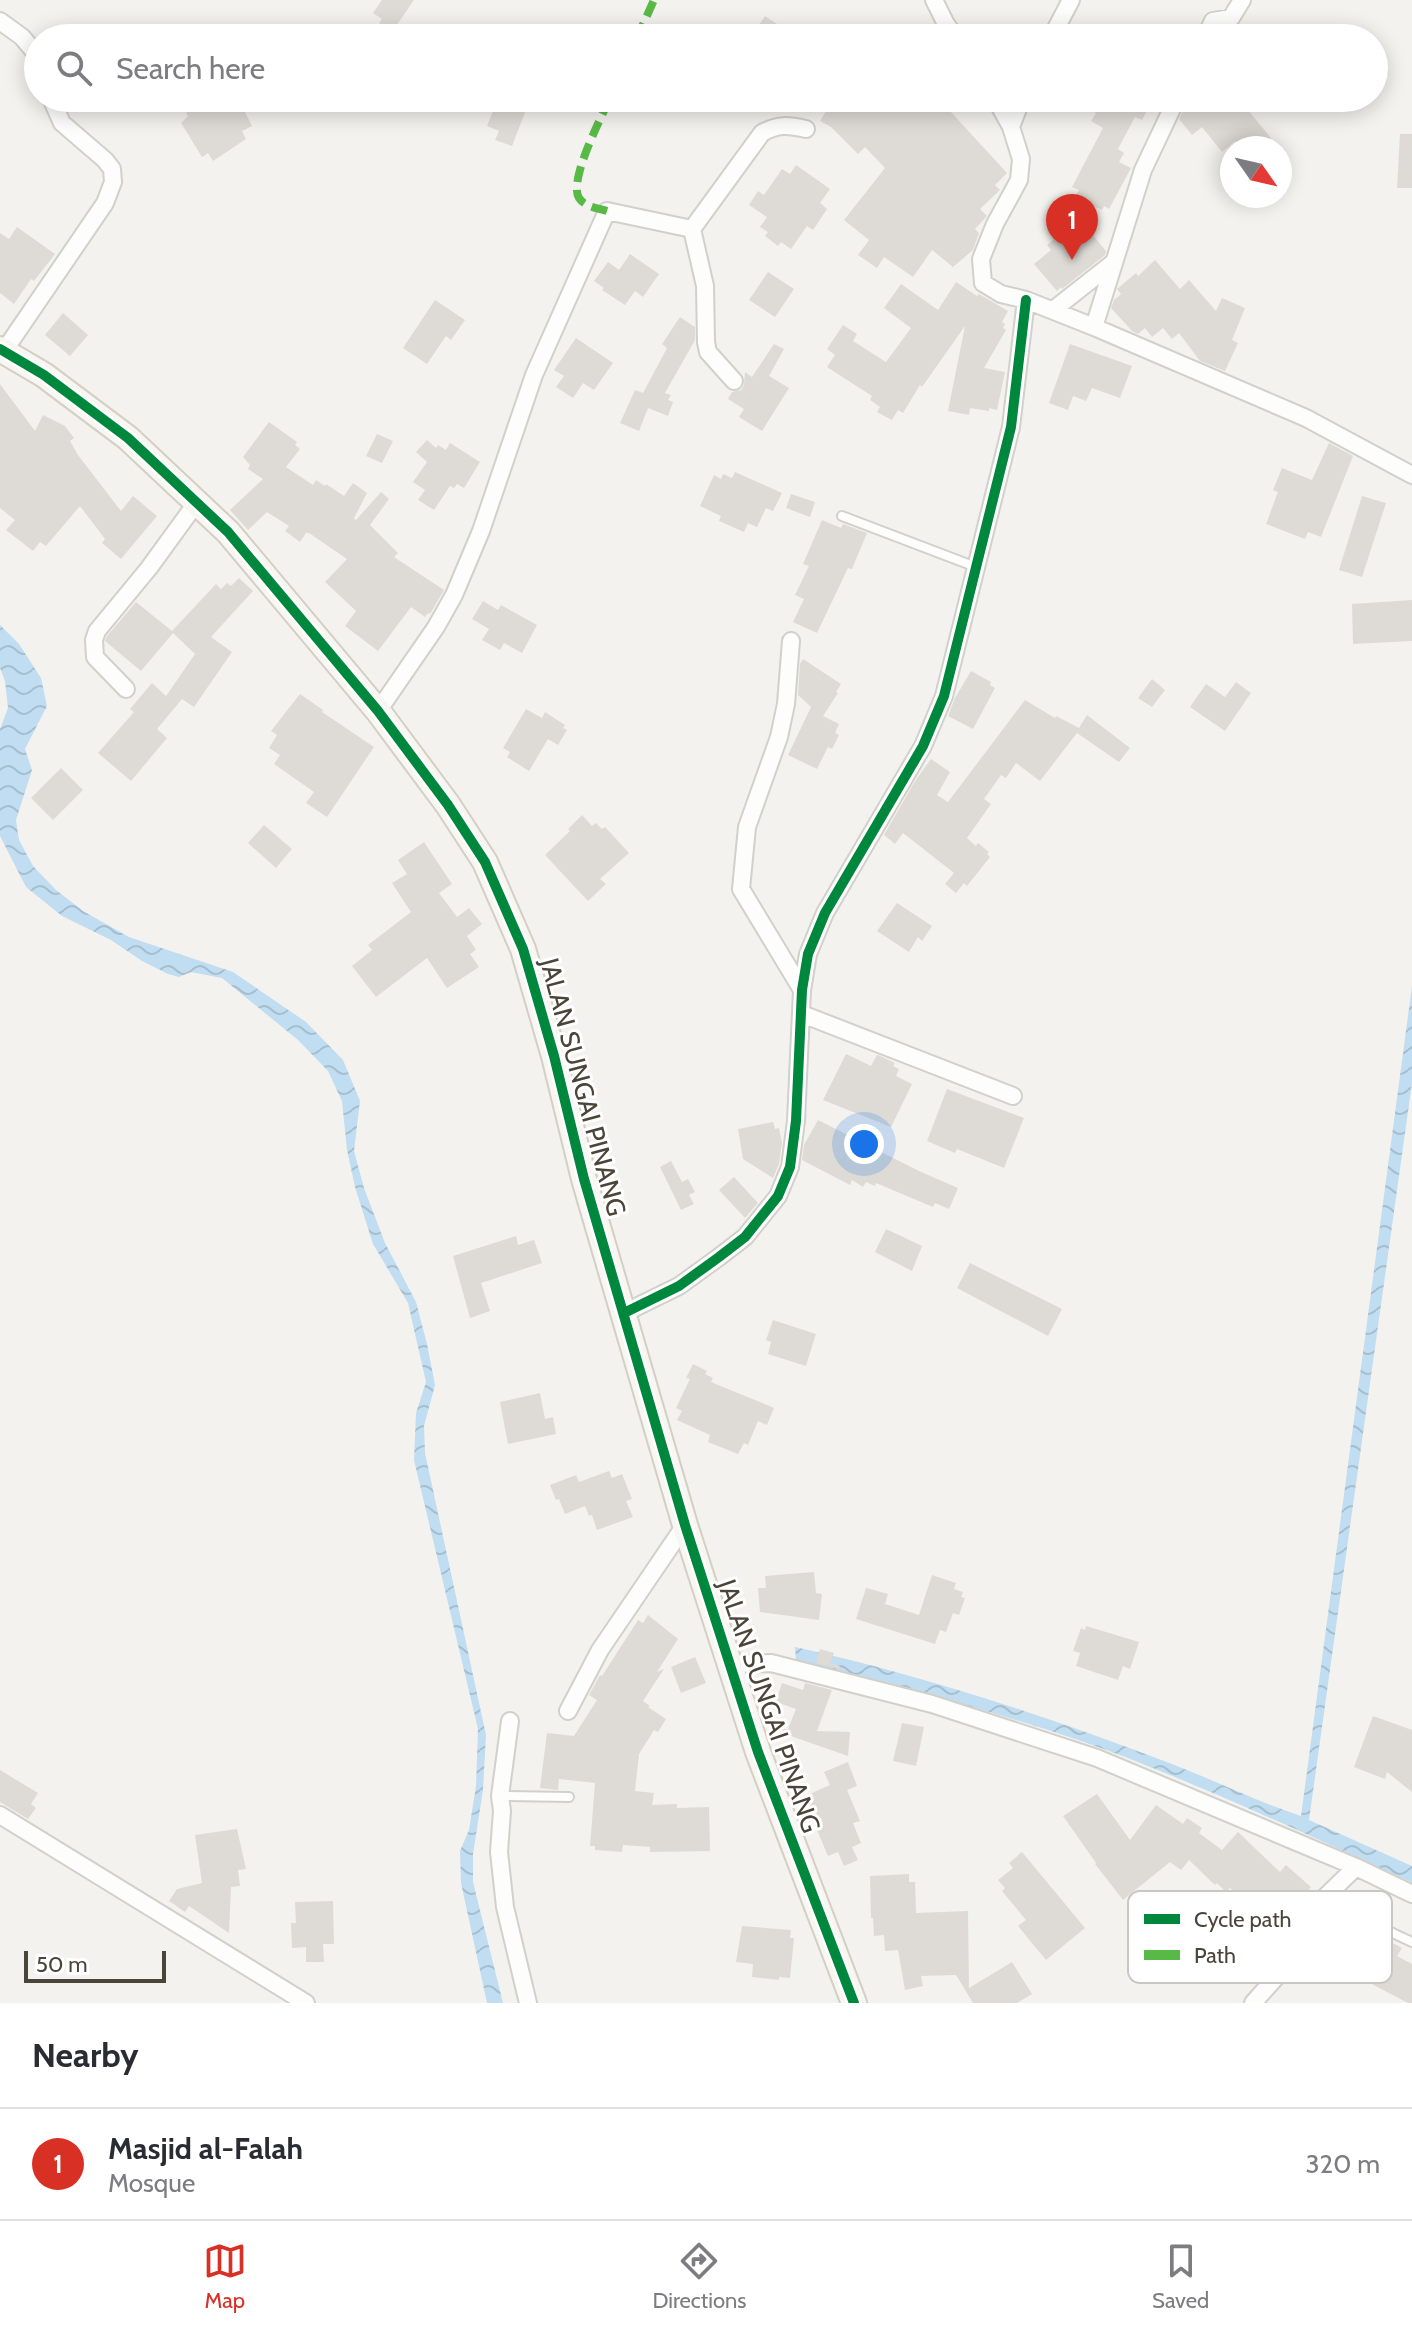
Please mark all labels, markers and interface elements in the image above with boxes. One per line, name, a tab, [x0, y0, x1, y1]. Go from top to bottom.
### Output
search box	[24, 24, 1388, 112]
icon: search	[52, 46, 96, 90]
text: Search here	[116, 50, 265, 87]
north arrow	[1220, 136, 1292, 208]
pin: 1	[1046, 194, 1098, 260]
street label: JALAN SUNGAI PINANG	[533, 954, 633, 1219]
your location	[844, 1124, 884, 1164]
street label: JALAN SUNGAI PINANG	[710, 1574, 827, 1837]
legend	[1128, 1891, 1392, 1983]
text: Cycle path	[1194, 1906, 1292, 1933]
text: Path	[1194, 1942, 1236, 1969]
scale bar	[24, 1947, 166, 1983]
text: 50 m	[36, 1951, 88, 1978]
text: Nearby	[32, 2034, 139, 2076]
text: Masjid al-Falah	[108, 2130, 303, 2167]
text: 1	[53, 2148, 63, 2180]
text: 320 m	[1306, 2148, 1380, 2180]
text: Mosque	[108, 2167, 195, 2199]
tab: Map	[203, 2239, 247, 2314]
tab: Directions	[652, 2239, 746, 2314]
tab: Saved	[1152, 2239, 1209, 2314]

